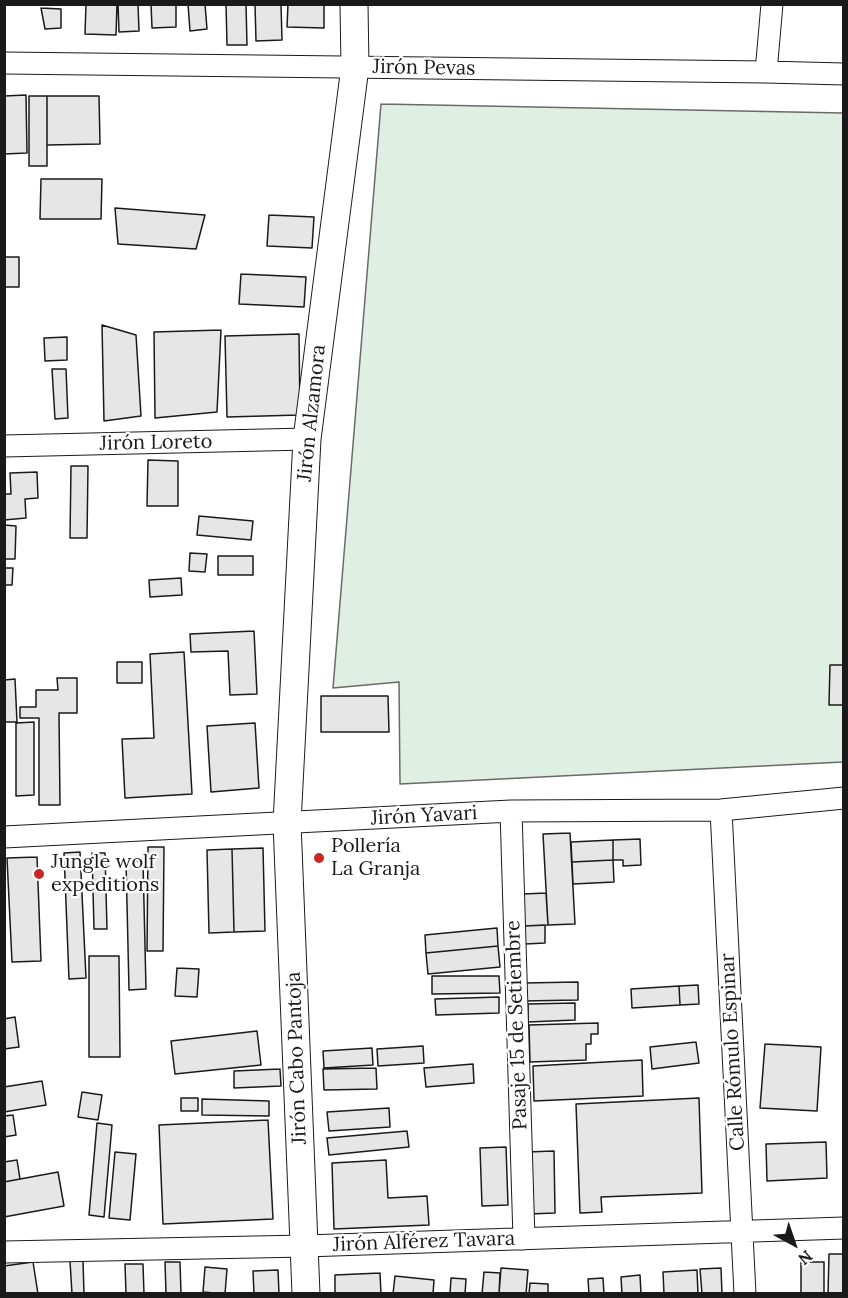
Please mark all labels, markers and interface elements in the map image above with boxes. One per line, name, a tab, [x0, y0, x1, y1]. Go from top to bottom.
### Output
street label: Jirón Pevas	[372, 55, 476, 81]
street label: Jirón Alzamora	[293, 343, 331, 483]
street label: Jirón Loreto	[99, 430, 213, 456]
street label: Jirón Yavari	[370, 801, 478, 831]
place label: Pollería La Granja	[331, 834, 420, 881]
place label: Jungle wolf expeditions	[51, 850, 159, 897]
marker: Pollería La Granja	[312, 851, 326, 865]
marker: Jungle wolf expeditions	[32, 867, 46, 881]
street label: Pasaje 15 de Setiembre	[501, 920, 533, 1130]
street label: Calle Rómulo Espinar	[716, 953, 750, 1151]
street label: Jirón Cabo Pantoja	[282, 971, 312, 1145]
north arrow	[764, 1214, 824, 1274]
street label: Jirón Alférez Tavara	[332, 1227, 516, 1257]
text: N	[794, 1246, 817, 1269]

